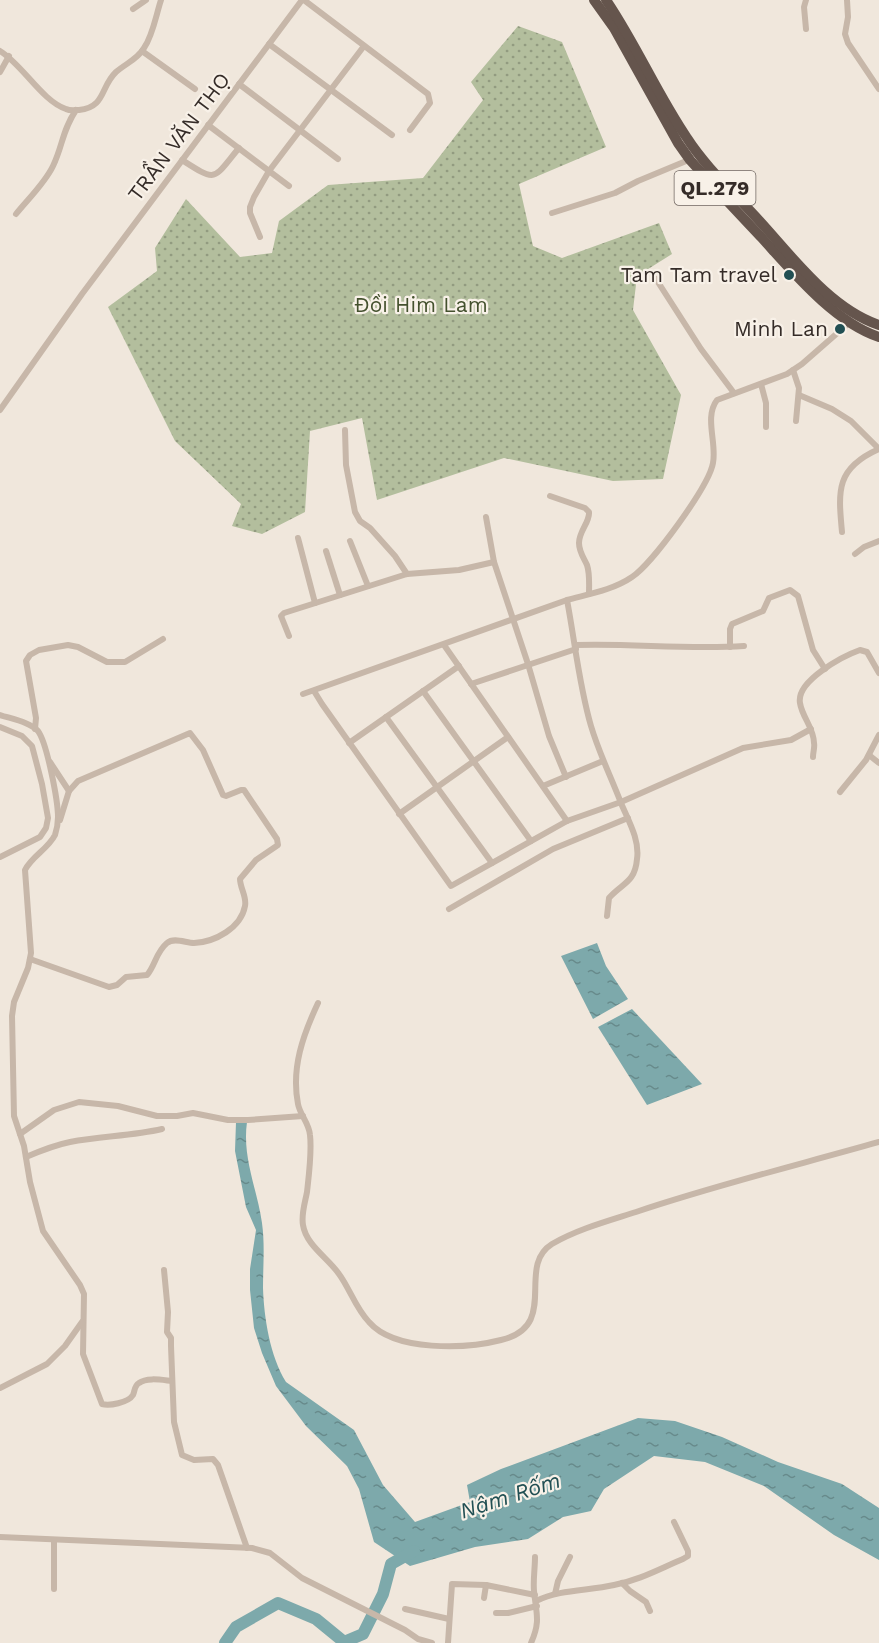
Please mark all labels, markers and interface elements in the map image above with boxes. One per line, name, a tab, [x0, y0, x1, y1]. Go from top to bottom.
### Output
street label: TRẦN VĂN THỌ	[121, 66, 235, 206]
road number: QL.279	[674, 171, 756, 205]
place label: Tam Tam travel	[621, 262, 778, 287]
marker: Tam Tam travel	[782, 268, 796, 282]
park label: Đồi Him Lam	[354, 292, 488, 317]
place label: Minh Lan	[734, 316, 828, 341]
marker: Minh Lan	[833, 322, 847, 336]
water label: Nậm Rốm	[457, 1467, 564, 1523]

